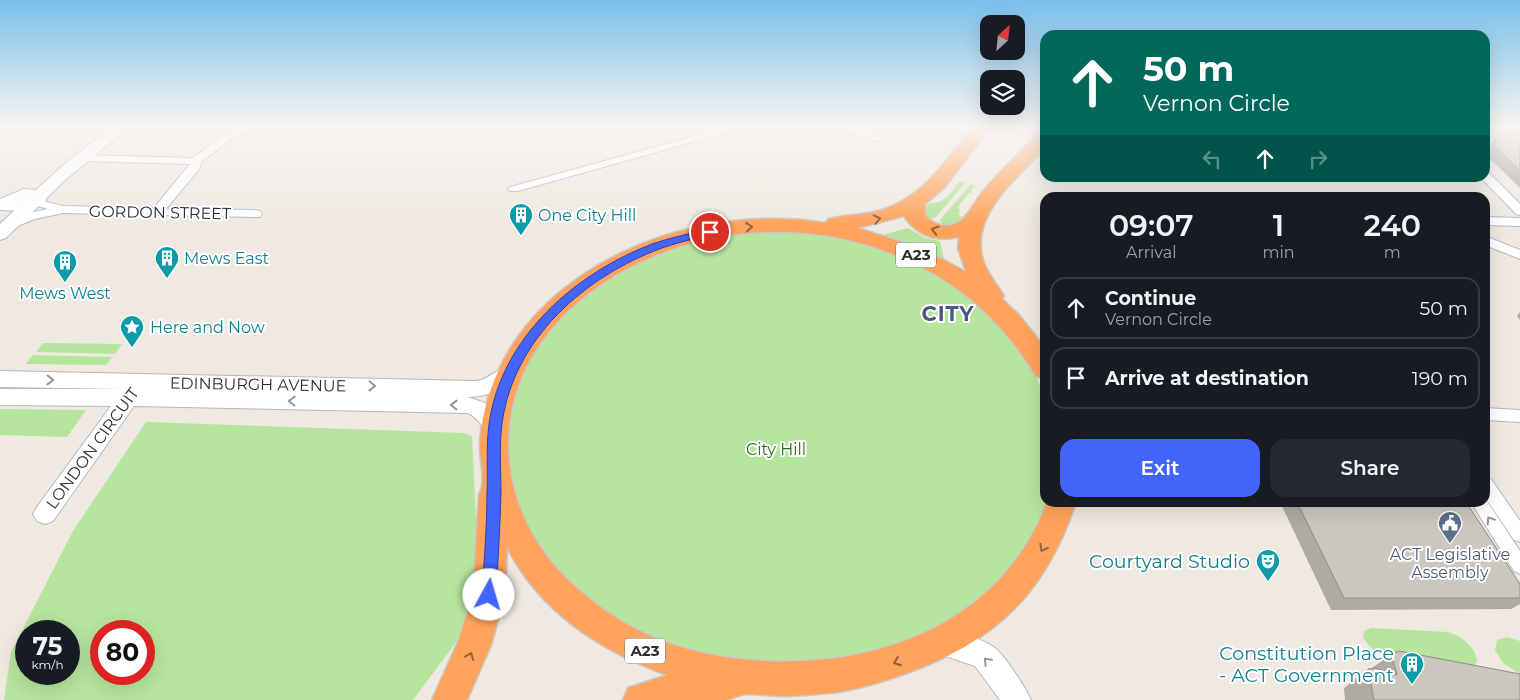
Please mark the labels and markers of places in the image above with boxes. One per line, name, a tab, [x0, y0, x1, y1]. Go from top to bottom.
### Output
building icon: One City Hill	[508, 202, 534, 236]
place label: One City Hill	[538, 206, 636, 225]
pin	[689, 211, 731, 253]
building icon: Mews East	[154, 245, 180, 279]
building icon: Mews West	[52, 249, 78, 283]
place label: Mews East	[184, 249, 270, 268]
place label: Mews West	[19, 284, 111, 303]
place icon: Here and Now	[119, 314, 145, 348]
place label: Here and Now	[150, 318, 265, 337]
public building icon: ACT Legislative Assembly	[1437, 510, 1463, 544]
place label: ACT Legislative Assembly	[1390, 545, 1510, 582]
theatre icon: Courtyard Studio	[1255, 548, 1281, 582]
place label: Courtyard Studio	[1089, 550, 1250, 573]
place label: Constitution Place - ACT Government	[1219, 642, 1394, 687]
building icon: Constitution Place - ACT Government	[1399, 651, 1425, 685]

